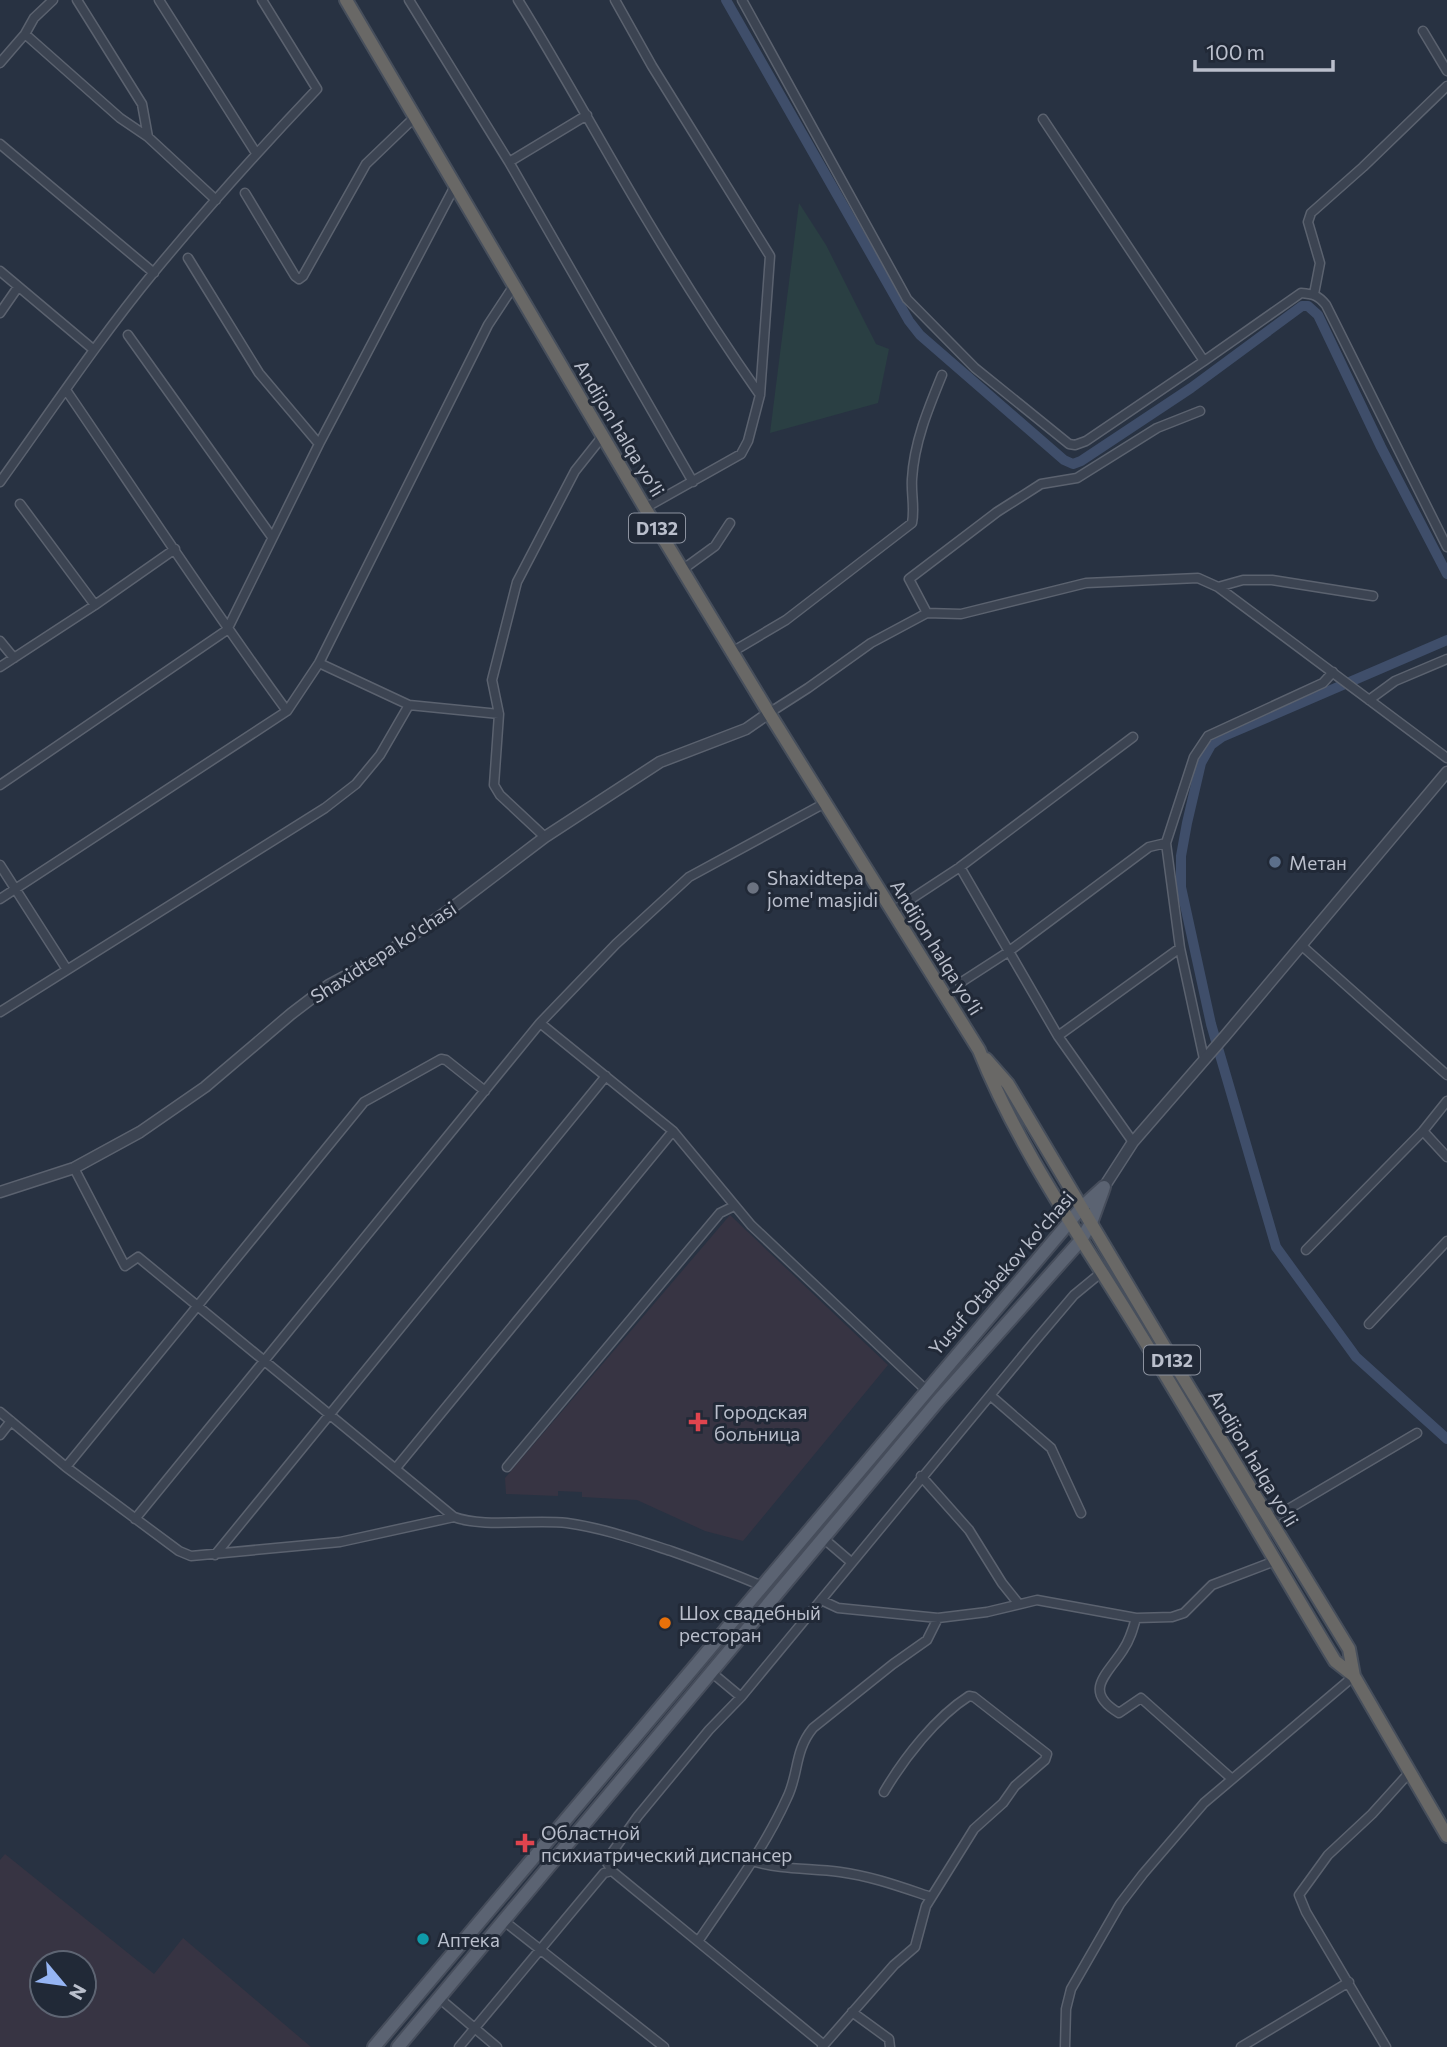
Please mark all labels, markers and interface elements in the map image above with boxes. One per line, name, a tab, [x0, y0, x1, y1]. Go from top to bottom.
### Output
scale bar	[1195, 28, 1333, 72]
text: 100 m	[1206, 39, 1265, 64]
street label: Andijon halqa yo‘li	[570, 356, 670, 500]
road number: D132	[629, 514, 685, 542]
place label: Метан	[1289, 851, 1347, 874]
marker: Метан	[1267, 854, 1283, 870]
place label: Shaxidtepa jome' masjidi	[767, 866, 878, 911]
street label: Andijon halqa yo‘li	[886, 875, 988, 1019]
marker: Shaxidtepa jome' masjidi	[745, 880, 761, 896]
street label: Shaxidtepa ko'chasi	[306, 896, 460, 1008]
street label: Yusuf Otabekov ko'chasi	[924, 1186, 1078, 1360]
road number: D132	[1144, 1345, 1200, 1374]
street label: Andijon halqa yo‘li	[1204, 1386, 1304, 1530]
place label: Городская больница	[714, 1400, 807, 1445]
marker: Городская больница	[688, 1412, 708, 1432]
place label: Шох свадебный ресторан	[679, 1601, 821, 1646]
marker: Шох свадебный ресторан	[657, 1615, 673, 1631]
place label: Областной психиатрический диспансер	[541, 1821, 792, 1866]
marker: Областной психиатрический диспансер	[515, 1833, 535, 1853]
place label: Аптека	[437, 1928, 500, 1951]
marker: Аптека	[415, 1931, 431, 1947]
north arrow	[28, 1949, 98, 2019]
text: N	[65, 1981, 92, 2004]

